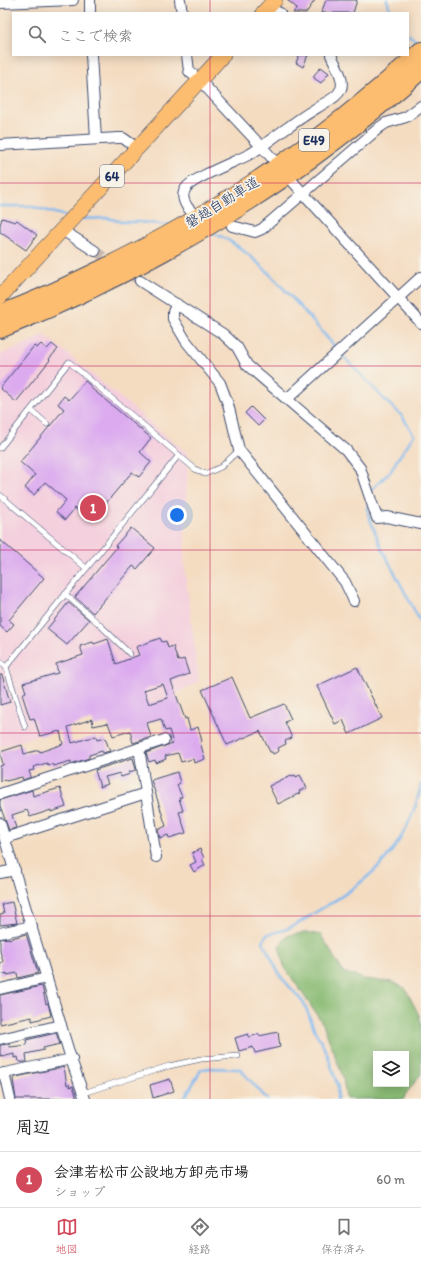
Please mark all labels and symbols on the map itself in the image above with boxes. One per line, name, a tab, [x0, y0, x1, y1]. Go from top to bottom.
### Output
road number: E49	[299, 129, 329, 151]
road number: 64	[100, 165, 124, 187]
street label: 磐越自動車道	[182, 173, 262, 232]
pin: 1	[80, 493, 106, 523]
your location	[167, 505, 187, 525]

